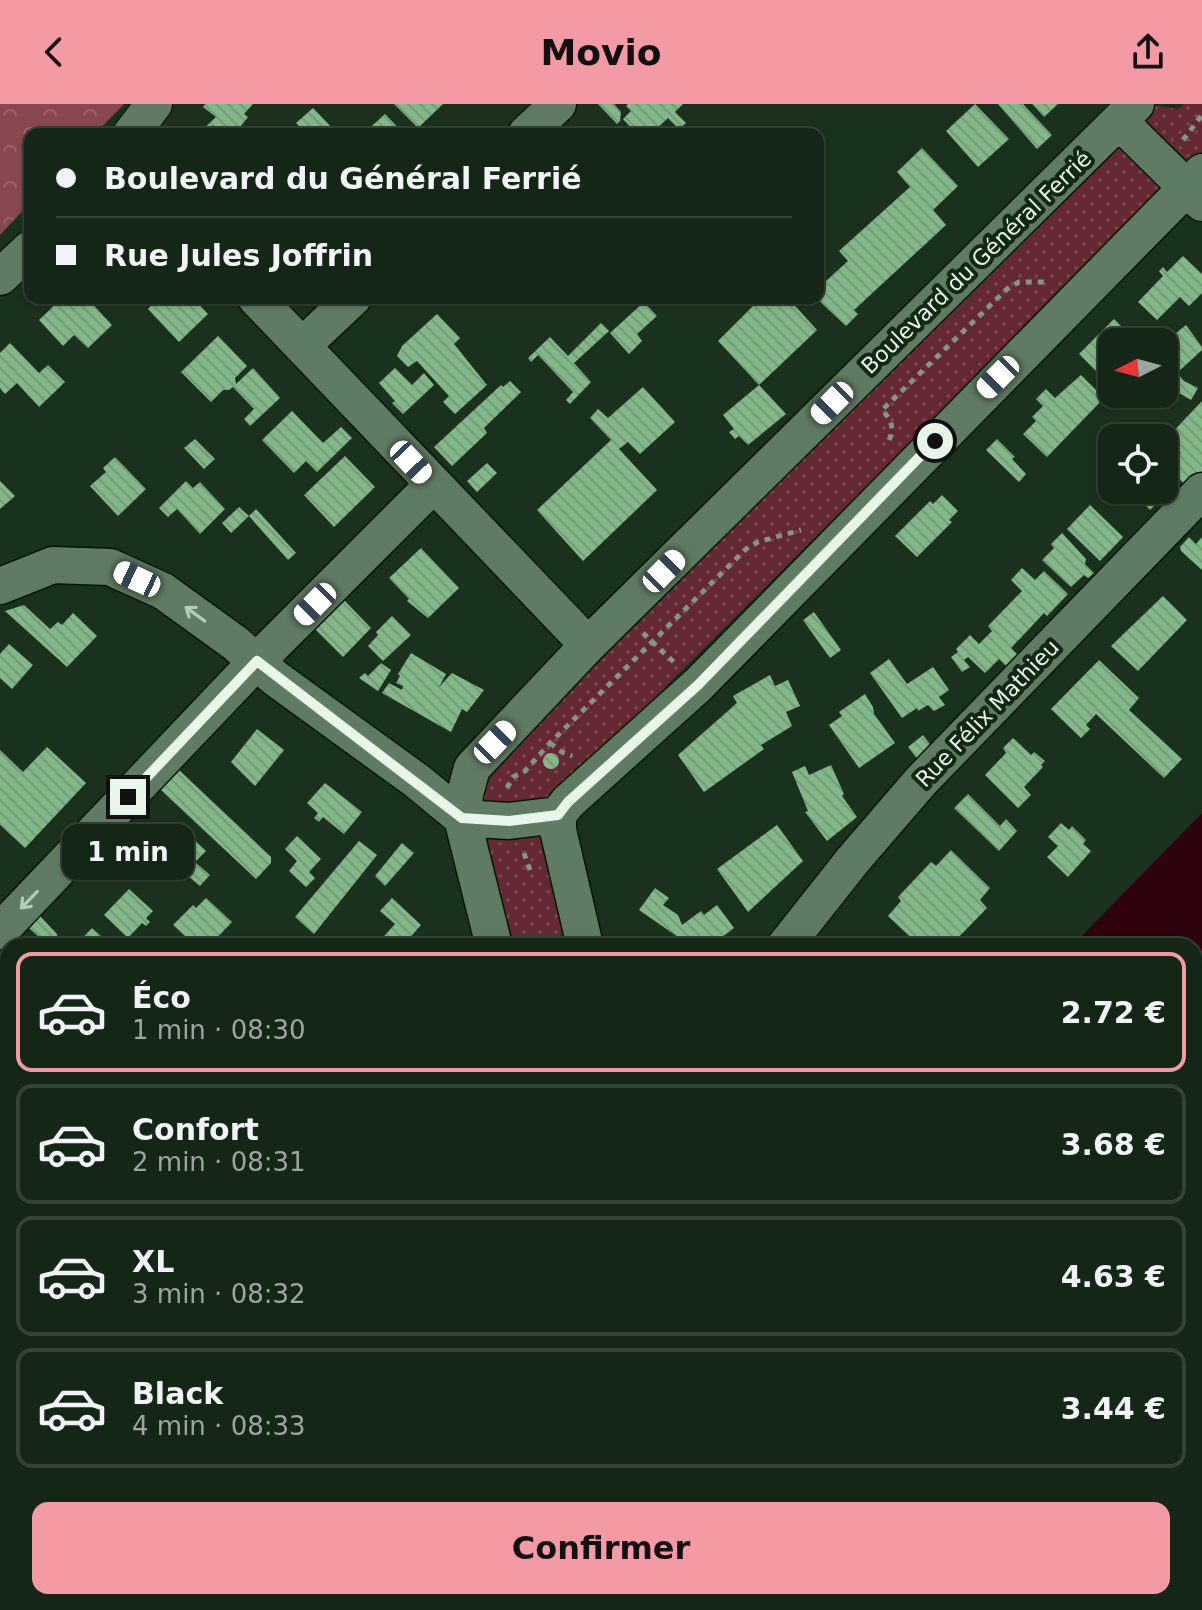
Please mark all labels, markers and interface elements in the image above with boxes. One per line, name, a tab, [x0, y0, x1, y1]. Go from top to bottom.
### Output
icon: back	[32, 30, 76, 74]
icon: share	[1126, 30, 1170, 74]
text: Movio	[540, 32, 662, 73]
street label: Boulevard du Général Ferrié	[856, 146, 1096, 379]
text: Boulevard du Général Ferrié	[104, 161, 582, 196]
text: Rue Jules Joffrin	[104, 238, 373, 273]
north arrow	[1098, 328, 1178, 408]
map controls	[1098, 328, 1178, 504]
car	[973, 352, 1023, 402]
car	[807, 378, 857, 428]
route start	[917, 423, 953, 459]
button: locate	[1098, 424, 1178, 504]
car	[386, 436, 436, 488]
car	[639, 546, 689, 596]
car	[110, 558, 164, 600]
car	[290, 579, 340, 629]
one-way arrow	[185, 606, 206, 623]
street label: Rue Félix Mathieu	[911, 635, 1064, 792]
car	[470, 716, 520, 768]
route end	[110, 779, 146, 815]
callout: 1 min	[62, 825, 194, 881]
text: 1 min	[87, 837, 169, 867]
one-way arrow	[20, 890, 39, 910]
icon: car	[36, 976, 108, 1048]
text: Éco	[132, 980, 191, 1015]
text: 2.72 €	[1061, 995, 1166, 1030]
text: 1 min · 08:30	[132, 1015, 306, 1045]
icon: car	[36, 1108, 108, 1180]
text: Confort	[132, 1112, 259, 1147]
text: 3.68 €	[1061, 1127, 1166, 1162]
text: 2 min · 08:31	[132, 1147, 306, 1177]
icon: car	[36, 1240, 108, 1312]
text: XL	[132, 1244, 174, 1279]
text: 4.63 €	[1061, 1259, 1166, 1294]
text: 3 min · 08:32	[132, 1279, 306, 1309]
icon: car	[36, 1372, 108, 1444]
text: Black	[132, 1376, 223, 1411]
text: 3.44 €	[1061, 1391, 1166, 1426]
text: 4 min · 08:33	[132, 1411, 306, 1441]
button: Confirmer	[32, 1502, 1170, 1594]

